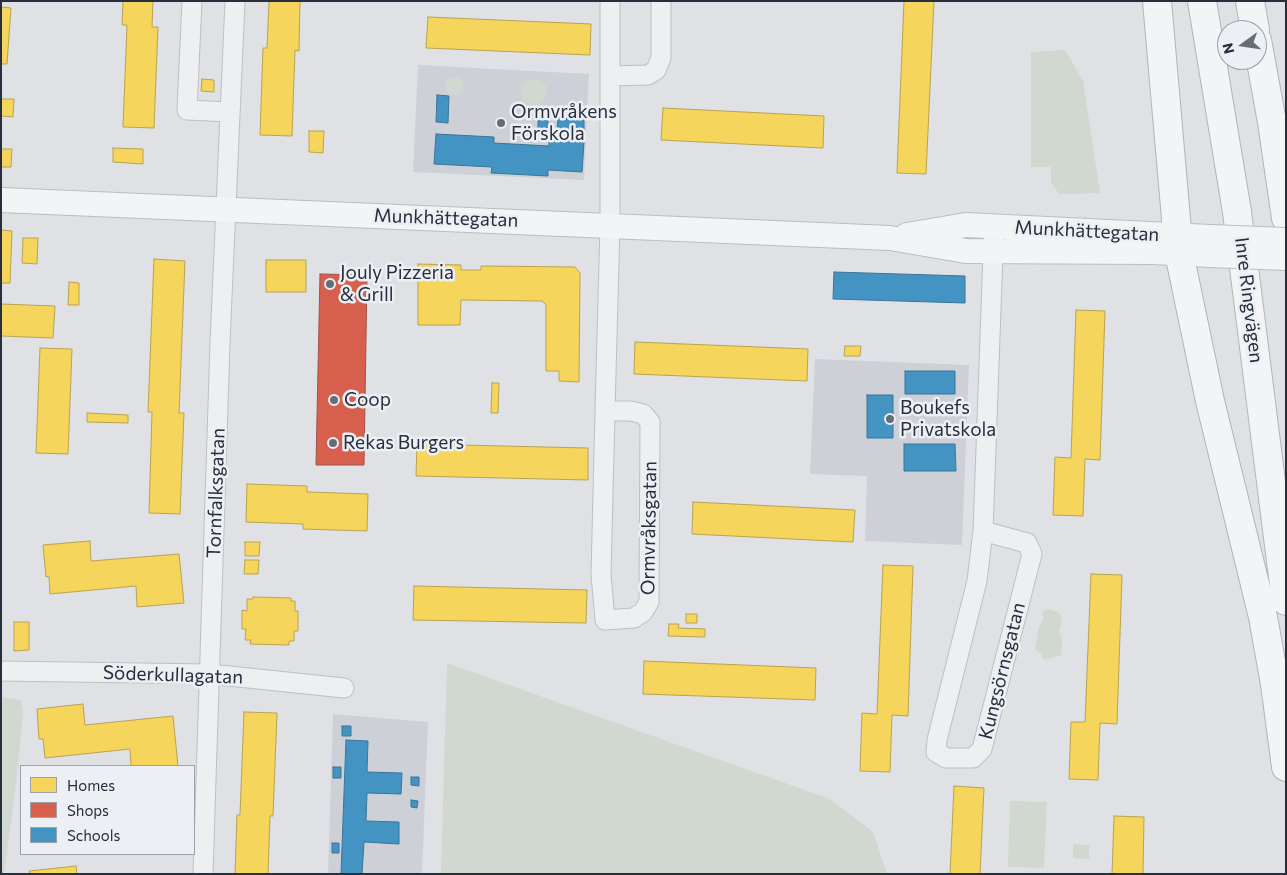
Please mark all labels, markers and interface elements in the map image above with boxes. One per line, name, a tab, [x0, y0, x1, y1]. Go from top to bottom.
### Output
north arrow	[1217, 20, 1267, 70]
text: N	[1218, 41, 1237, 56]
place label: Ormvråkens Förskola	[511, 101, 617, 145]
marker: Ormvråkens Förskola	[495, 117, 507, 129]
street label: Munkhättegatan	[373, 204, 519, 232]
street label: Munkhättegatan	[1014, 216, 1160, 246]
street label: Inre Ringvägen	[1230, 236, 1268, 364]
place label: Jouly Pizzeria & Grill	[340, 262, 454, 306]
marker: Jouly Pizzeria & Grill	[324, 278, 336, 290]
place label: Coop	[344, 389, 391, 411]
marker: Coop	[328, 394, 340, 406]
place label: Boukefs Privatskola	[900, 397, 996, 441]
marker: Boukefs Privatskola	[884, 413, 896, 425]
street label: Tornfalksgatan	[202, 428, 230, 558]
place label: Rekas Burgers	[343, 432, 464, 454]
marker: Rekas Burgers	[327, 437, 339, 449]
street label: Ormvråksgatan	[636, 461, 662, 595]
street label: Kungsörnsgatan	[974, 600, 1030, 742]
street label: Söderkullagatan	[102, 661, 244, 689]
legend	[20, 765, 195, 855]
text: Homes	[67, 776, 115, 794]
text: Shops	[67, 801, 109, 819]
text: Schools	[67, 826, 120, 844]

